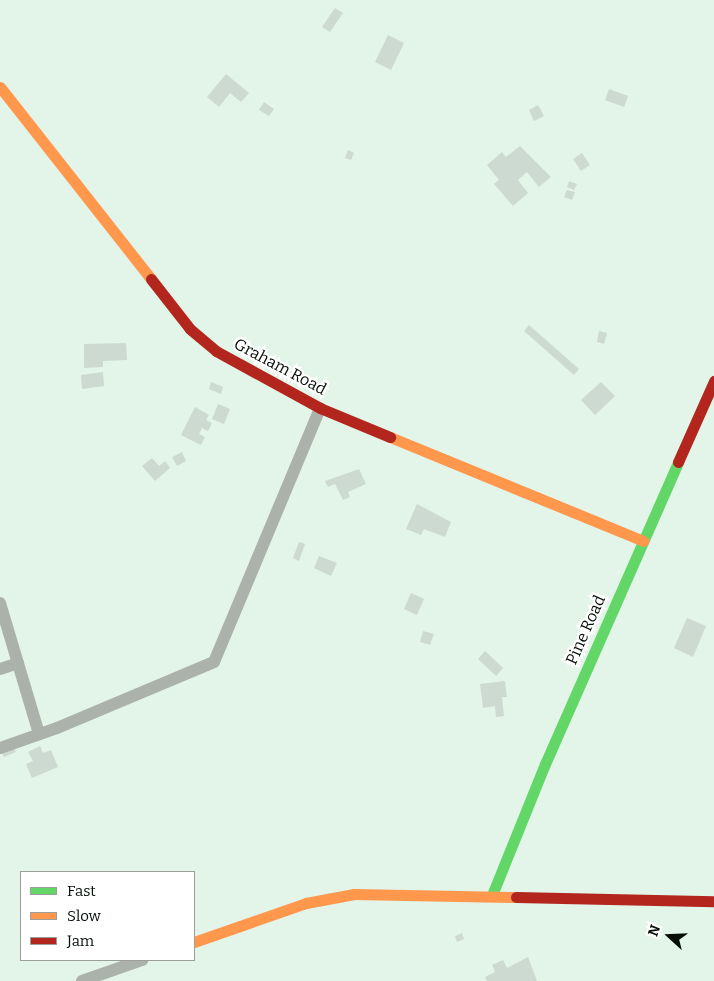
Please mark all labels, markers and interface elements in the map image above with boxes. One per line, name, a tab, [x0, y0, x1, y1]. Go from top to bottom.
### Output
street label: Graham Road	[231, 335, 329, 399]
street label: Pine Road	[562, 592, 610, 668]
legend	[20, 871, 195, 961]
text: Fast	[67, 882, 96, 900]
text: Slow	[67, 907, 101, 925]
north arrow	[644, 911, 694, 961]
text: N	[645, 923, 664, 939]
text: Jam	[67, 932, 94, 950]

